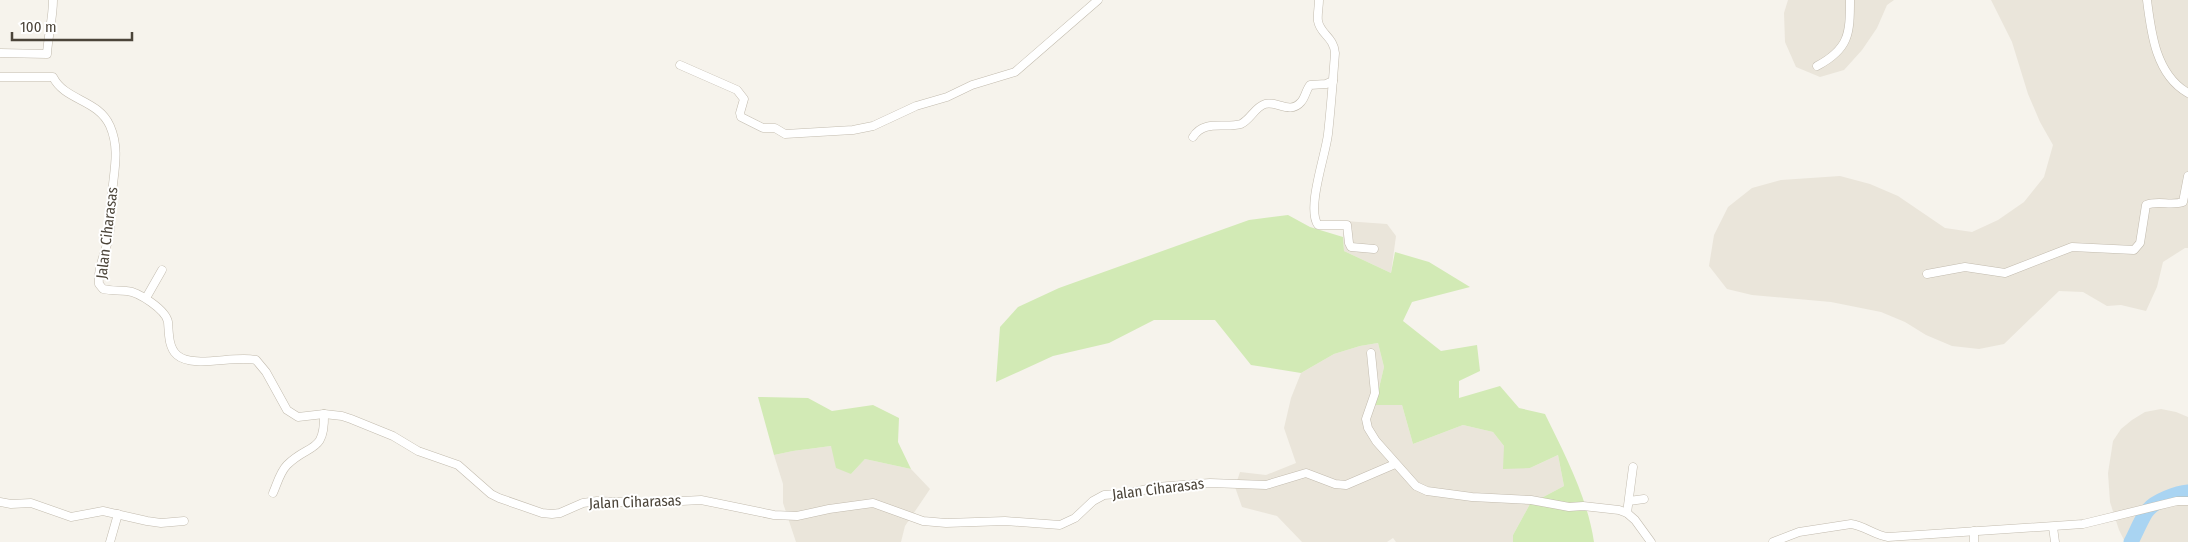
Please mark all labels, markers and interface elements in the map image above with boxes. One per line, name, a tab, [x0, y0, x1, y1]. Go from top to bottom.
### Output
scale bar	[12, 10, 132, 42]
text: 100 m	[20, 18, 57, 36]
street label: Jalan Ciharasas	[92, 186, 122, 280]
street label: Jalan Ciharasas	[1111, 474, 1205, 504]
street label: Jalan Ciharasas	[588, 491, 682, 513]

